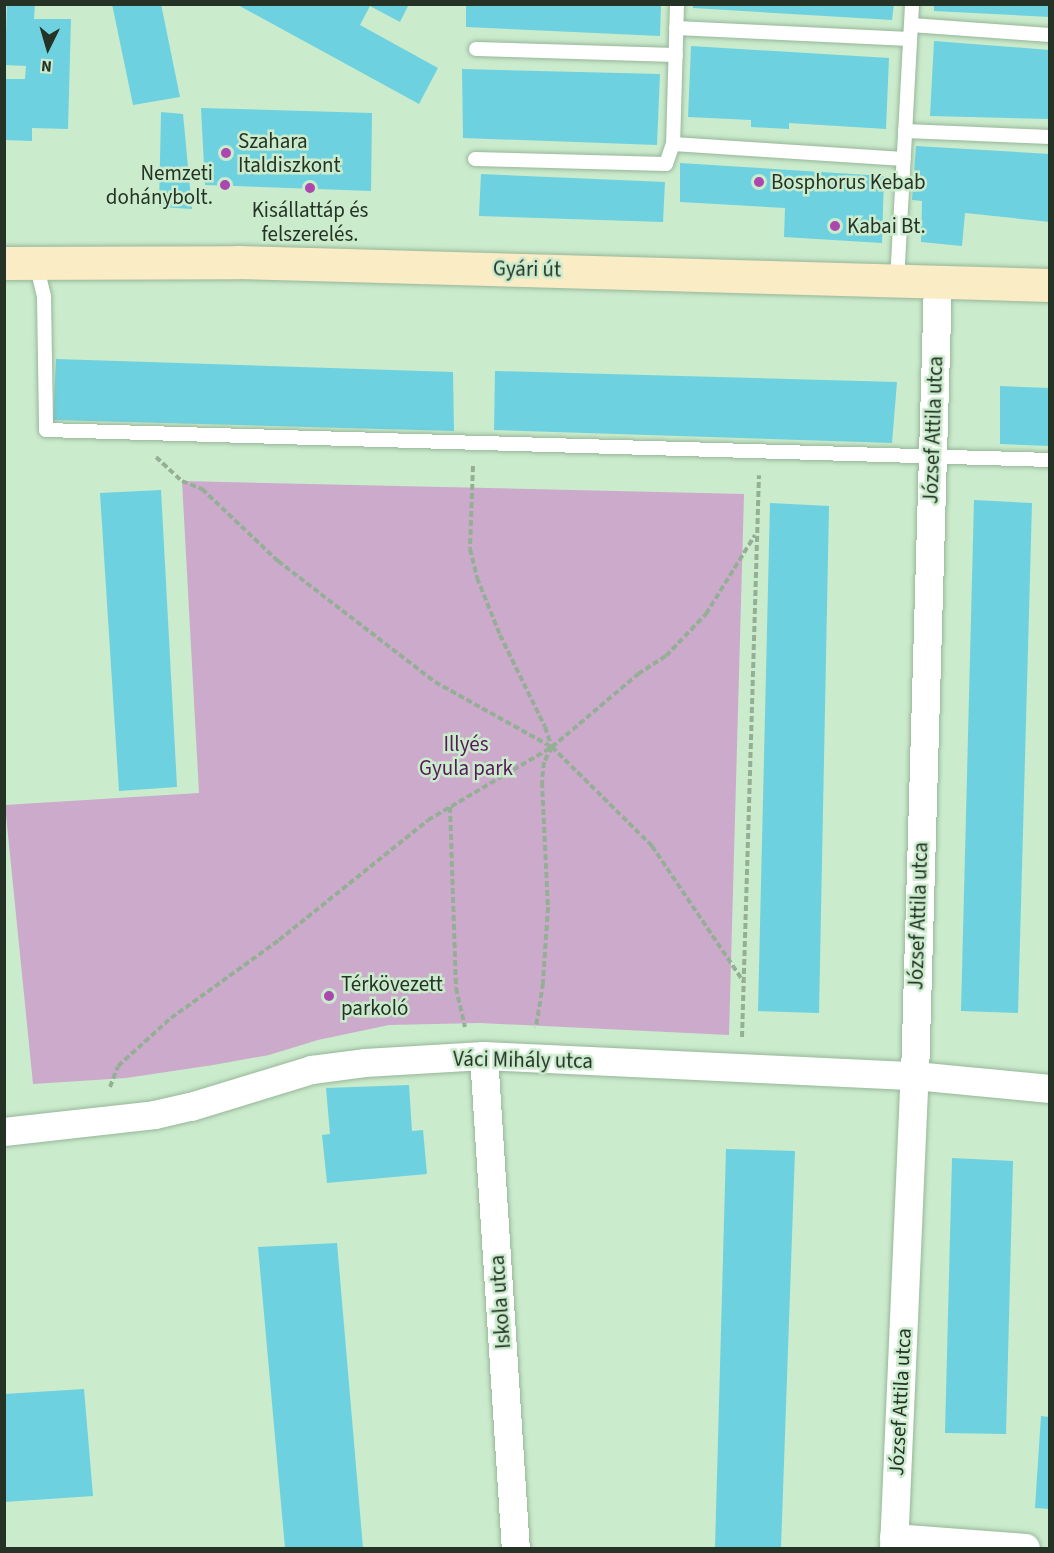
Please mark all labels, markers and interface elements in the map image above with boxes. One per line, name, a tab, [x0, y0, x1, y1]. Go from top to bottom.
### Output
north arrow	[18, 18, 78, 78]
text: N	[40, 55, 53, 77]
place label: Szahara Italdiszkont	[238, 128, 341, 178]
marker: Szahara Italdiszkont	[219, 146, 233, 160]
place label: Nemzeti dohánybolt.	[106, 160, 213, 210]
place label: Bosphorus Kebab	[771, 169, 926, 195]
marker: Bosphorus Kebab	[752, 175, 766, 189]
marker: Nemzeti dohánybolt.	[218, 178, 232, 192]
marker: Kisállattáp és felszerelés.	[303, 181, 317, 195]
place label: Kisállattáp és felszerelés.	[252, 197, 368, 247]
place label: Kabai Bt.	[847, 213, 926, 239]
marker: Kabai Bt.	[828, 219, 842, 233]
street label: Gyári út	[493, 256, 561, 282]
street label: József Attila utca	[918, 356, 948, 504]
park label: Illyés Gyula park	[419, 731, 513, 781]
street label: József Attila utca	[903, 842, 933, 990]
place label: Térkövezett parkoló	[341, 971, 443, 1021]
marker: Térkövezett parkoló	[322, 989, 336, 1003]
street label: Váci Mihály utca	[453, 1046, 593, 1074]
street label: Iskola utca	[484, 1254, 516, 1350]
street label: József Attila utca	[884, 1327, 916, 1477]

